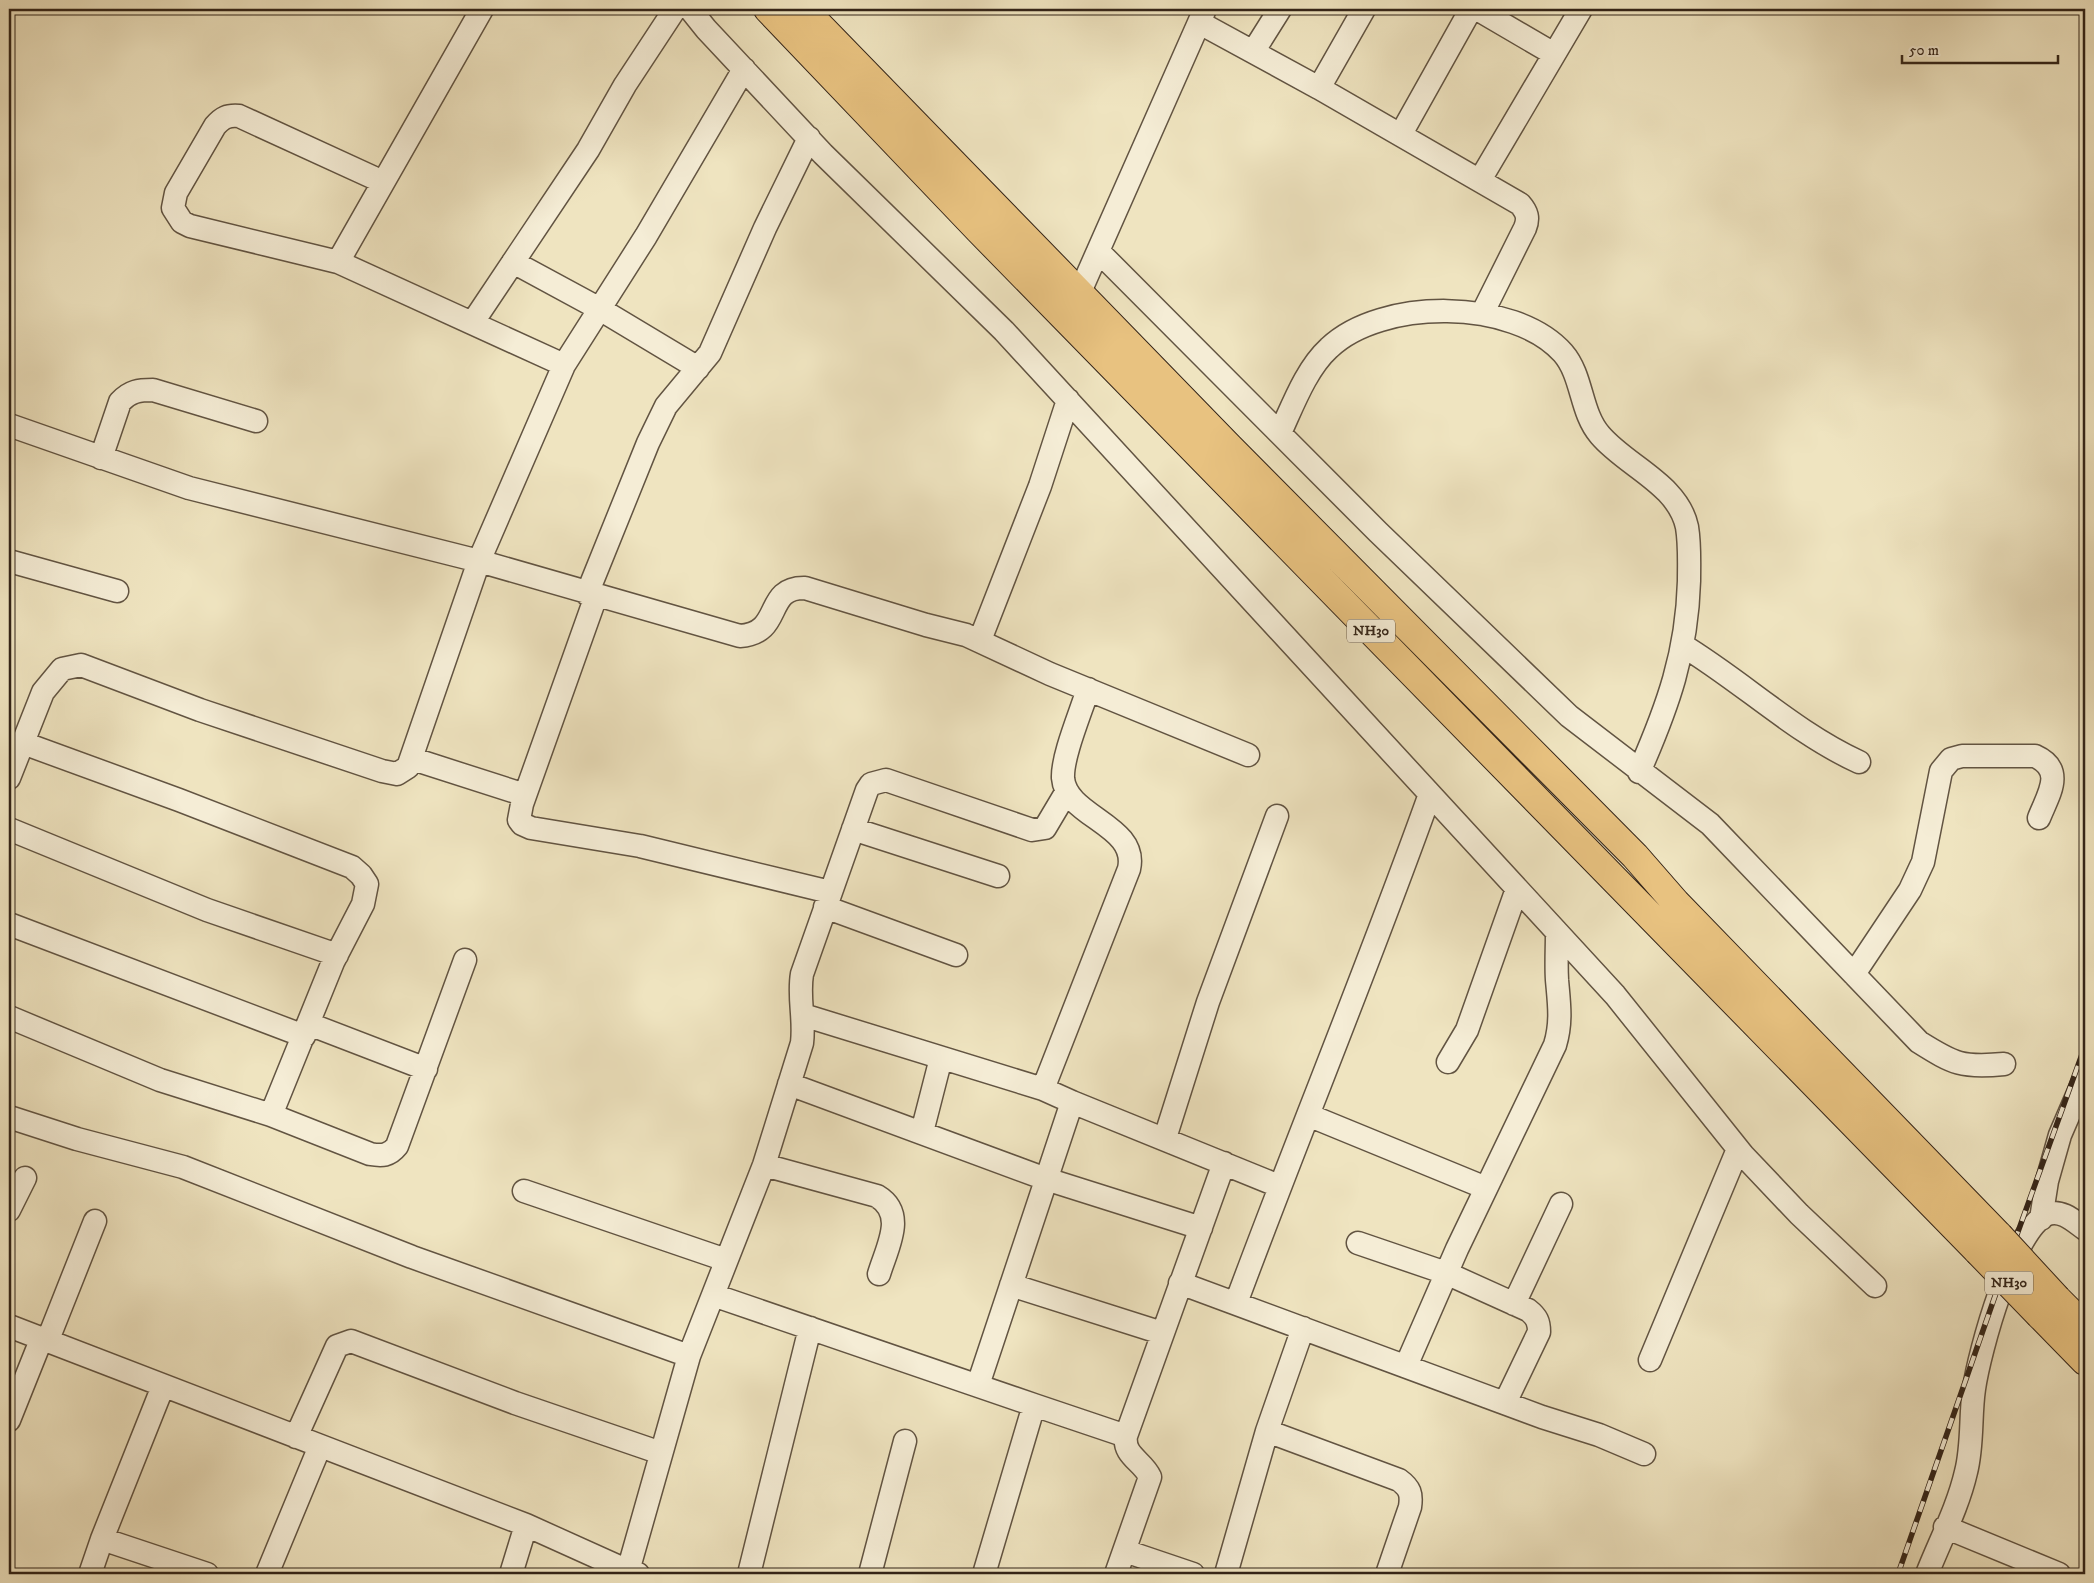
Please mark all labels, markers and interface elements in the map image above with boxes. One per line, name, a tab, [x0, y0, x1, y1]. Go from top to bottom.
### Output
scale bar	[1902, 32, 2058, 64]
text: 50 m	[1909, 41, 1939, 60]
road number: NH30	[1347, 620, 1395, 642]
road number: NH30	[1985, 1272, 2033, 1295]

